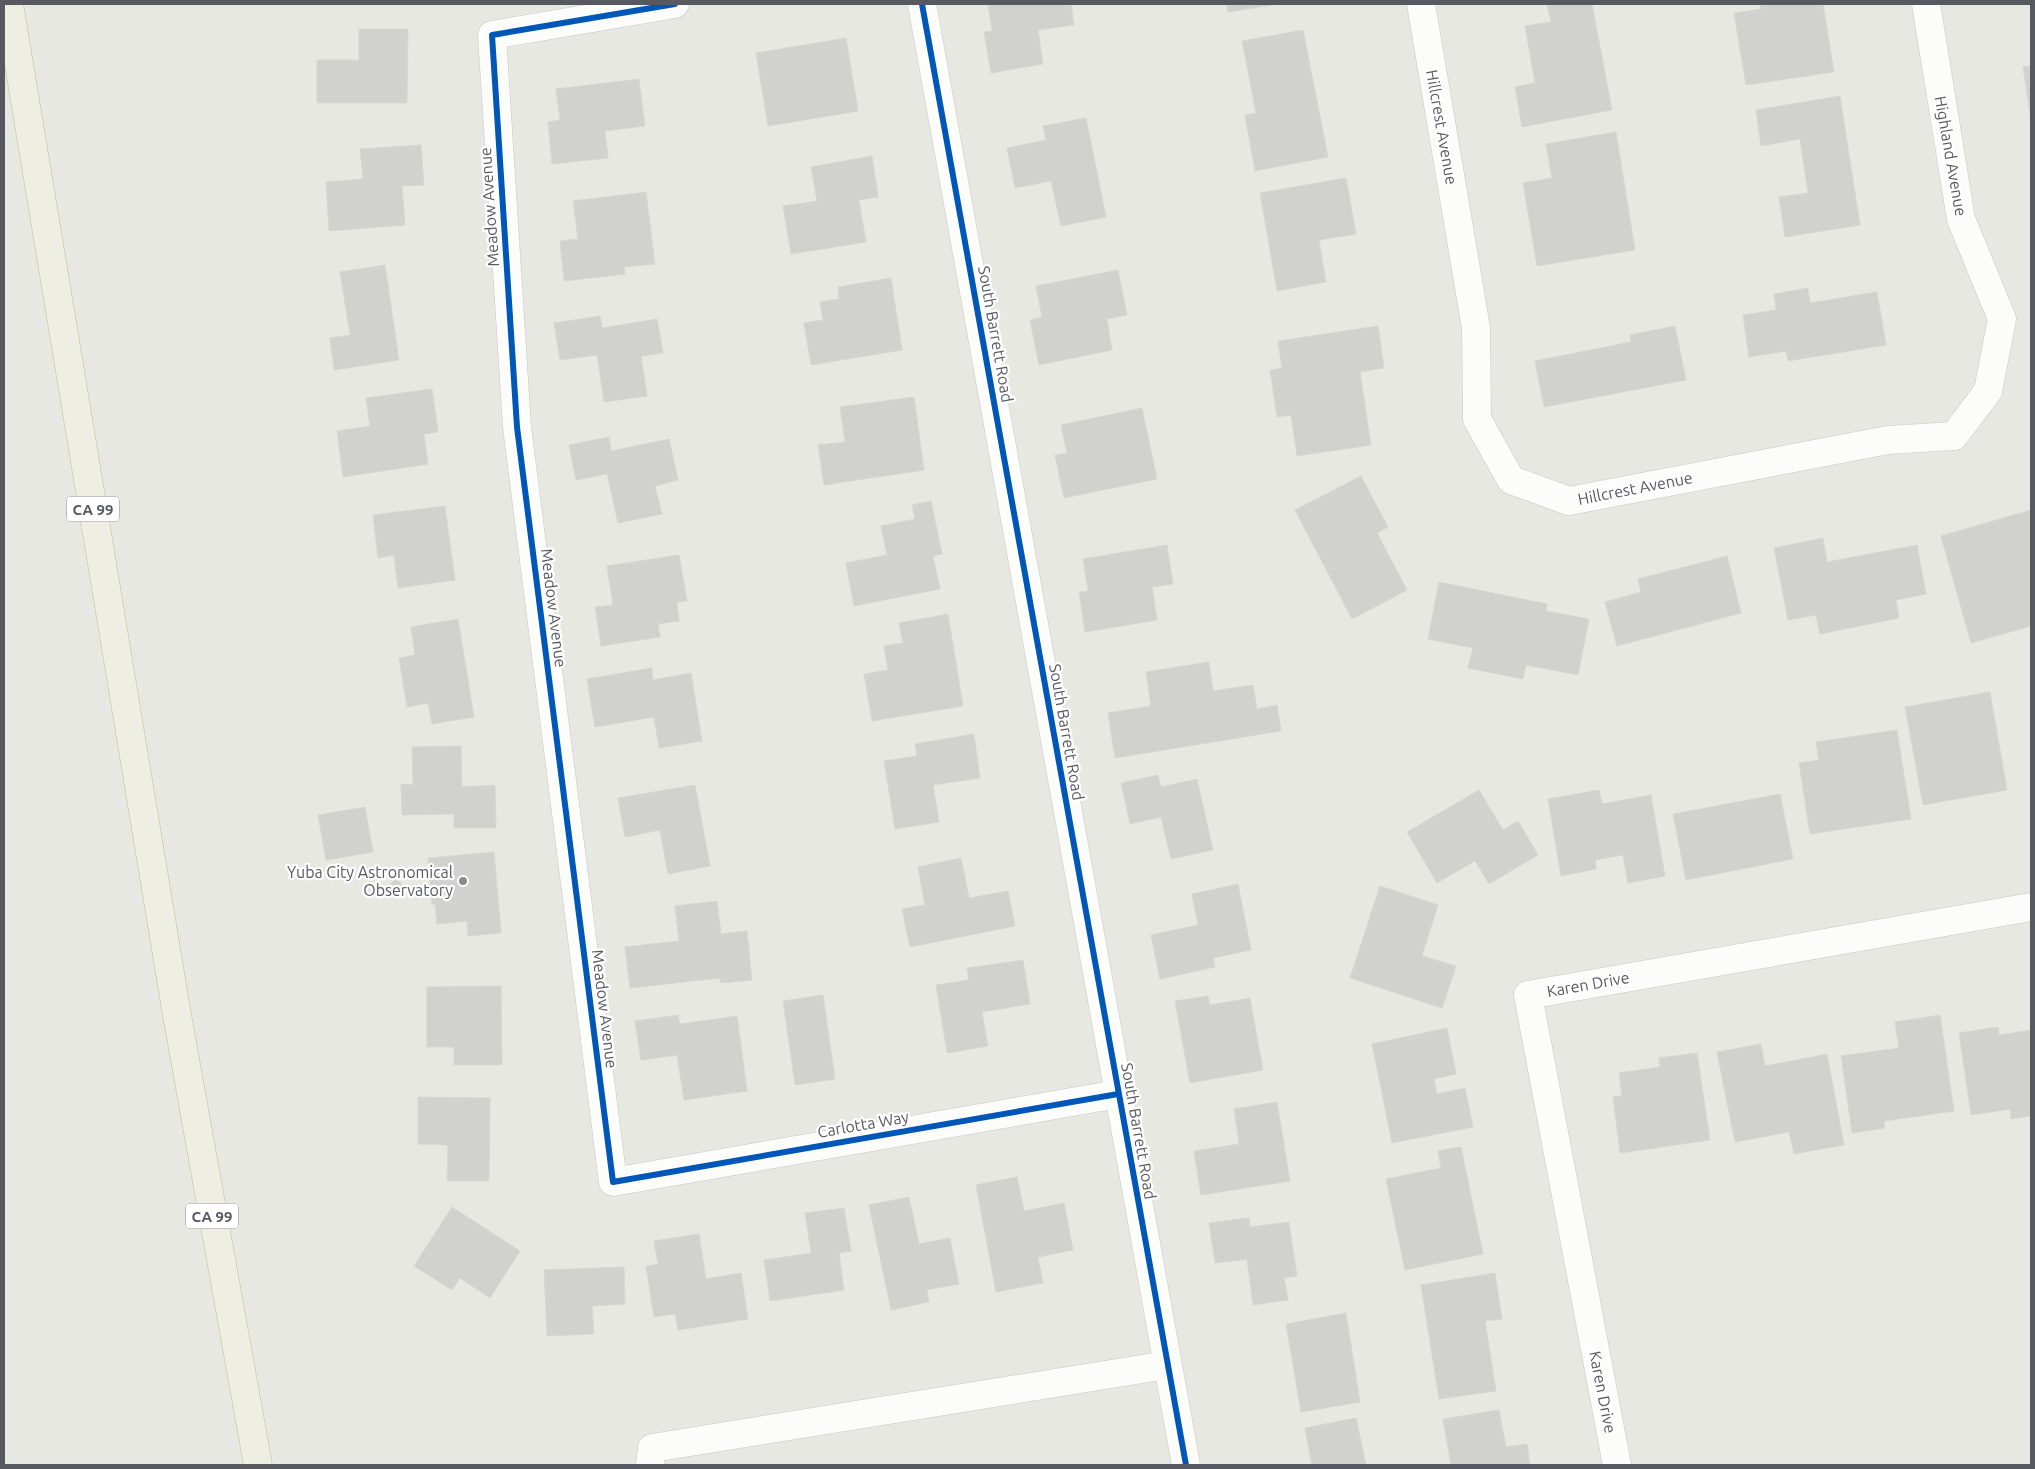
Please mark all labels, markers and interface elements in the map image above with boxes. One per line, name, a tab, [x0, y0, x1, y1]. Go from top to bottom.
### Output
street label: Hillcrest Avenue	[1423, 68, 1461, 186]
street label: Highland Avenue	[1932, 94, 1970, 218]
street label: Meadow Avenue	[476, 147, 502, 267]
street label: South Barrett Road	[975, 264, 1017, 404]
street label: Hillcrest Avenue	[1576, 468, 1694, 508]
road number: CA 99	[67, 496, 119, 522]
street label: Meadow Avenue	[538, 548, 570, 668]
street label: South Barrett Road	[1046, 662, 1088, 802]
place label: Yuba City Astronomical Observatory	[287, 863, 453, 899]
marker: Yuba City Astronomical Observatory	[457, 875, 469, 887]
street label: Meadow Avenue	[589, 949, 621, 1069]
street label: Karen Drive	[1545, 968, 1631, 1000]
street label: South Barrett Road	[1118, 1061, 1160, 1201]
street label: Carlotta Way	[816, 1107, 910, 1141]
road number: CA 99	[186, 1204, 238, 1228]
street label: Karen Drive	[1586, 1349, 1620, 1435]

